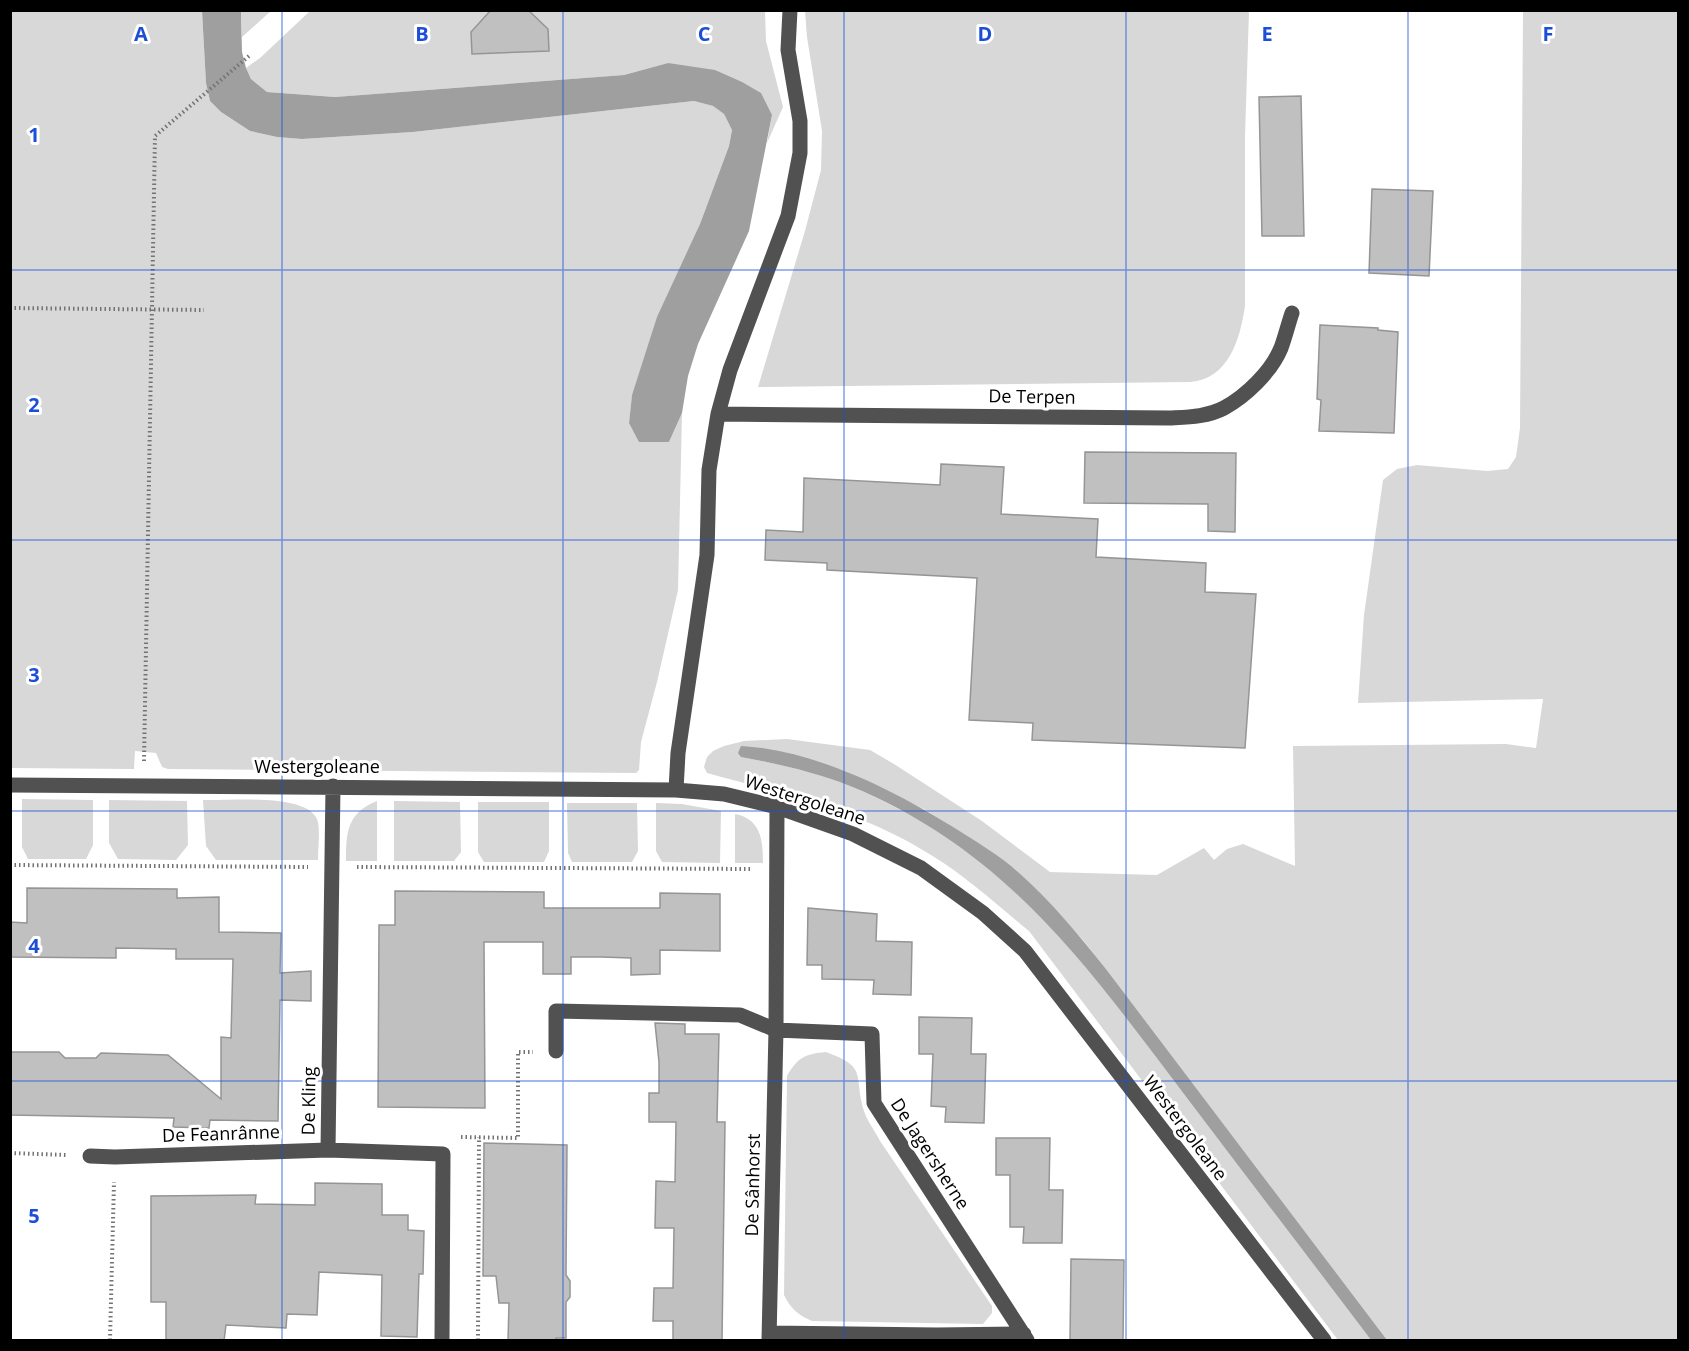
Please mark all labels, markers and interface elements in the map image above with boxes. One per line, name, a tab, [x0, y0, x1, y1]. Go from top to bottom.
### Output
text: A	[134, 20, 148, 47]
text: B	[415, 20, 429, 47]
text: C	[698, 20, 711, 47]
text: D	[978, 20, 992, 47]
text: E	[1261, 20, 1273, 47]
text: F	[1543, 20, 1553, 47]
text: 1	[28, 121, 40, 148]
street label: De Terpen	[988, 383, 1076, 409]
text: 2	[28, 391, 40, 418]
text: 3	[28, 661, 40, 688]
street label: Westergoleane	[254, 754, 380, 778]
street label: Westergoleane	[742, 768, 869, 830]
text: 4	[28, 932, 40, 959]
street label: De Kling	[295, 1066, 321, 1136]
street label: Westergoleane	[1138, 1070, 1233, 1185]
street label: De Jagersherne	[886, 1093, 976, 1214]
street label: De Feanrânne	[162, 1119, 280, 1147]
street label: De Sânhorst	[739, 1133, 765, 1237]
text: 5	[28, 1202, 40, 1229]

